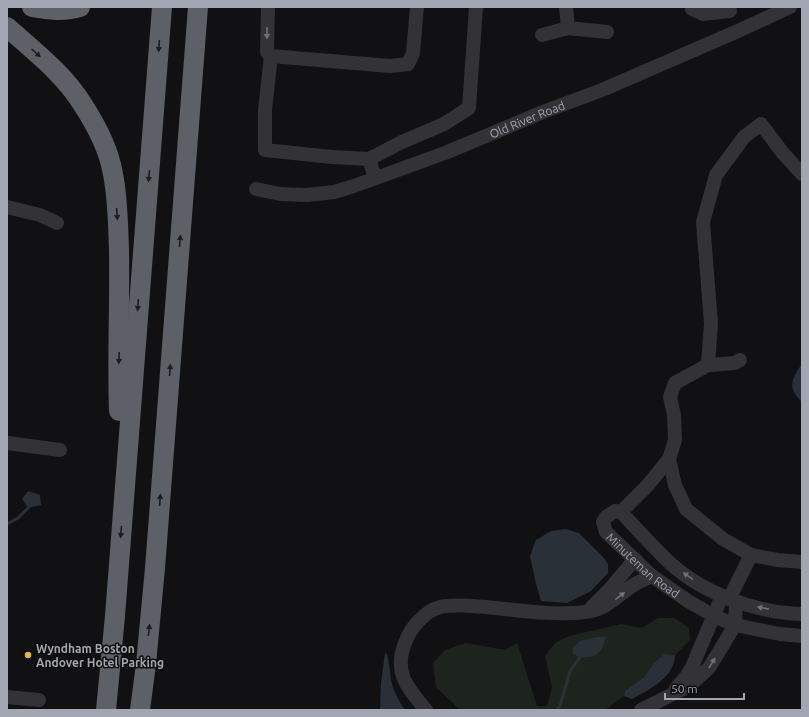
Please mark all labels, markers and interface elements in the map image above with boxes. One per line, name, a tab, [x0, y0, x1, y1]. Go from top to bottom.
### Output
one-way arrow	[264, 27, 270, 40]
one-way arrow	[155, 40, 162, 52]
one-way arrow	[31, 49, 41, 58]
street label: Old River Road	[487, 98, 566, 140]
one-way arrow	[145, 169, 152, 182]
one-way arrow	[114, 208, 121, 220]
one-way arrow	[177, 235, 184, 247]
one-way arrow	[135, 299, 142, 311]
one-way arrow	[116, 352, 122, 365]
one-way arrow	[167, 364, 174, 376]
one-way arrow	[157, 494, 164, 506]
one-way arrow	[118, 526, 125, 538]
street label: Minuteman Road	[604, 530, 682, 600]
one-way arrow	[683, 572, 693, 580]
one-way arrow	[615, 592, 626, 600]
one-way arrow	[757, 605, 770, 611]
one-way arrow	[146, 624, 152, 636]
place label: Wyndham Boston Andover Hotel Parking	[36, 642, 164, 669]
marker: Wyndham Boston Andover Hotel Parking	[23, 650, 33, 660]
one-way arrow	[709, 657, 716, 669]
scale bar	[665, 675, 744, 701]
text: 50 m	[671, 682, 698, 695]

